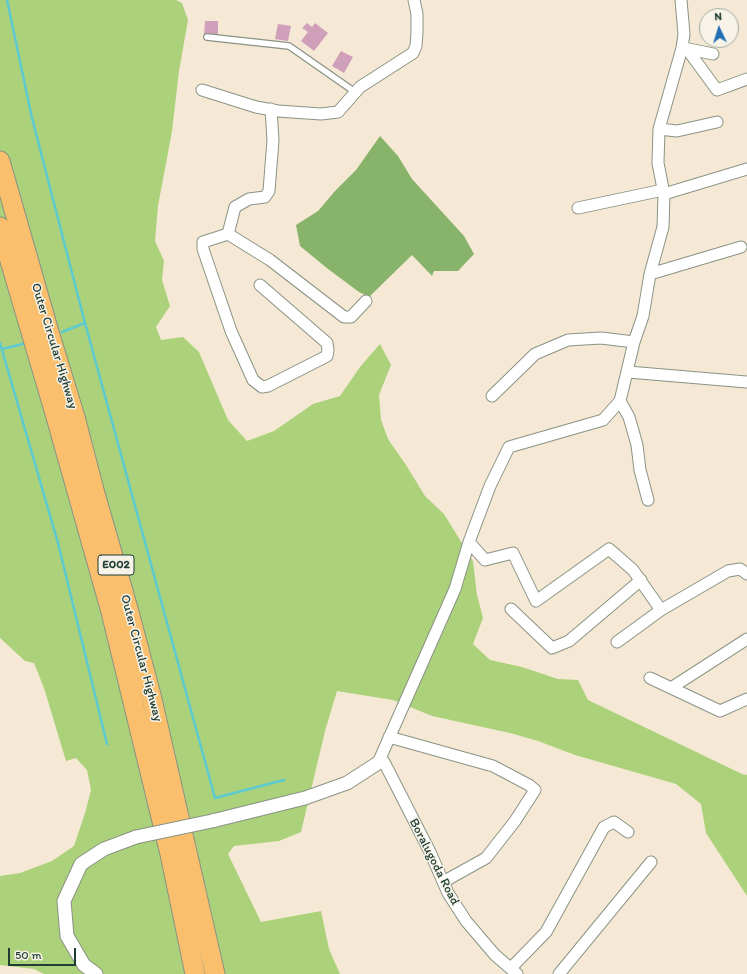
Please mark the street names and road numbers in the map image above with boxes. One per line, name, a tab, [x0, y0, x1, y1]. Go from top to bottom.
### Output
street label: Outer Circular Highway	[27, 281, 81, 411]
road number: E002	[98, 555, 134, 575]
street label: Outer Circular Highway	[117, 593, 165, 723]
street label: Boralugoda Road	[405, 816, 463, 908]

